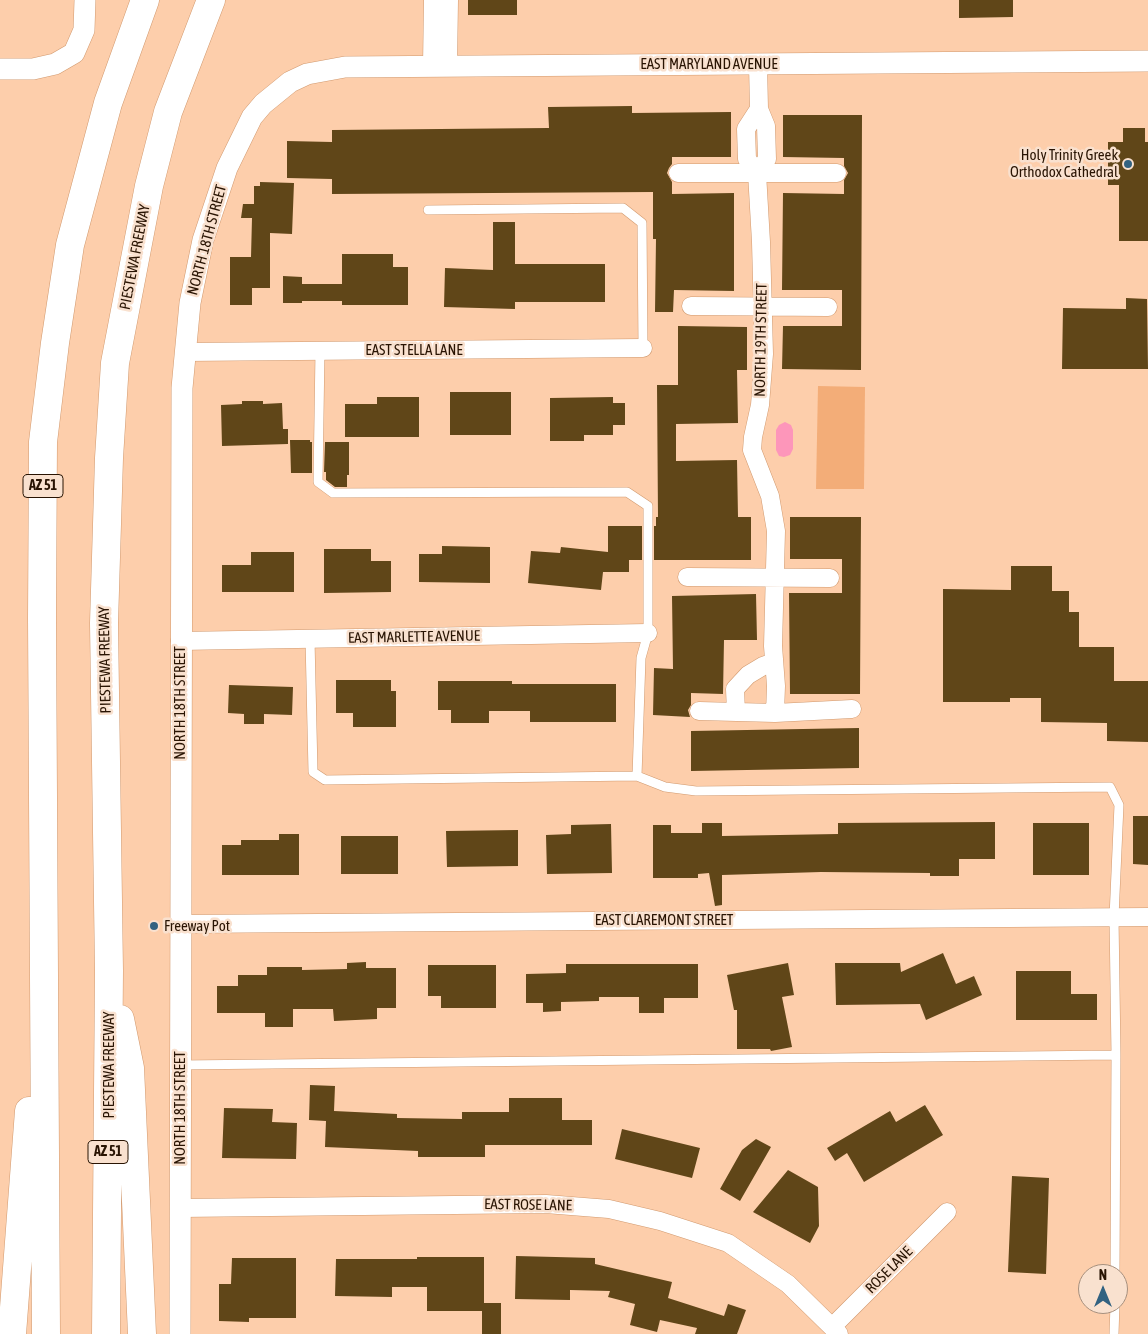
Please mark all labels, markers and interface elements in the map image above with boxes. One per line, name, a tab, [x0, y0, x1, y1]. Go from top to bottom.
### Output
street label: EAST MARYLAND AVENUE	[640, 55, 778, 73]
place label: Holy Trinity Greek Orthodox Cathedral	[1010, 146, 1118, 181]
marker: Holy Trinity Greek Orthodox Cathedral	[1122, 158, 1134, 170]
street label: NORTH 18TH STREET	[184, 183, 230, 297]
street label: PIESTEWA FREEWAY	[116, 203, 154, 311]
street label: NORTH 19TH STREET	[751, 283, 771, 397]
street label: EAST STELLA LANE	[365, 341, 463, 359]
road number: AZ 51	[23, 474, 63, 498]
street label: PIESTEWA FREEWAY	[95, 606, 115, 714]
street label: EAST MARLETTE AVENUE	[348, 627, 480, 647]
street label: NORTH 18TH STREET	[171, 646, 189, 760]
street label: EAST CLAREMONT STREET	[595, 911, 733, 929]
place label: Freeway Pot	[164, 917, 230, 935]
marker: Freeway Pot	[148, 920, 160, 932]
street label: PIESTEWA FREEWAY	[100, 1012, 118, 1118]
street label: NORTH 18TH STREET	[171, 1051, 189, 1165]
road number: AZ 51	[88, 1140, 128, 1164]
street label: EAST ROSE LANE	[484, 1195, 572, 1215]
street label: ROSE LANE	[862, 1243, 916, 1297]
north arrow	[1078, 1264, 1128, 1314]
text: N	[1099, 1267, 1107, 1283]

